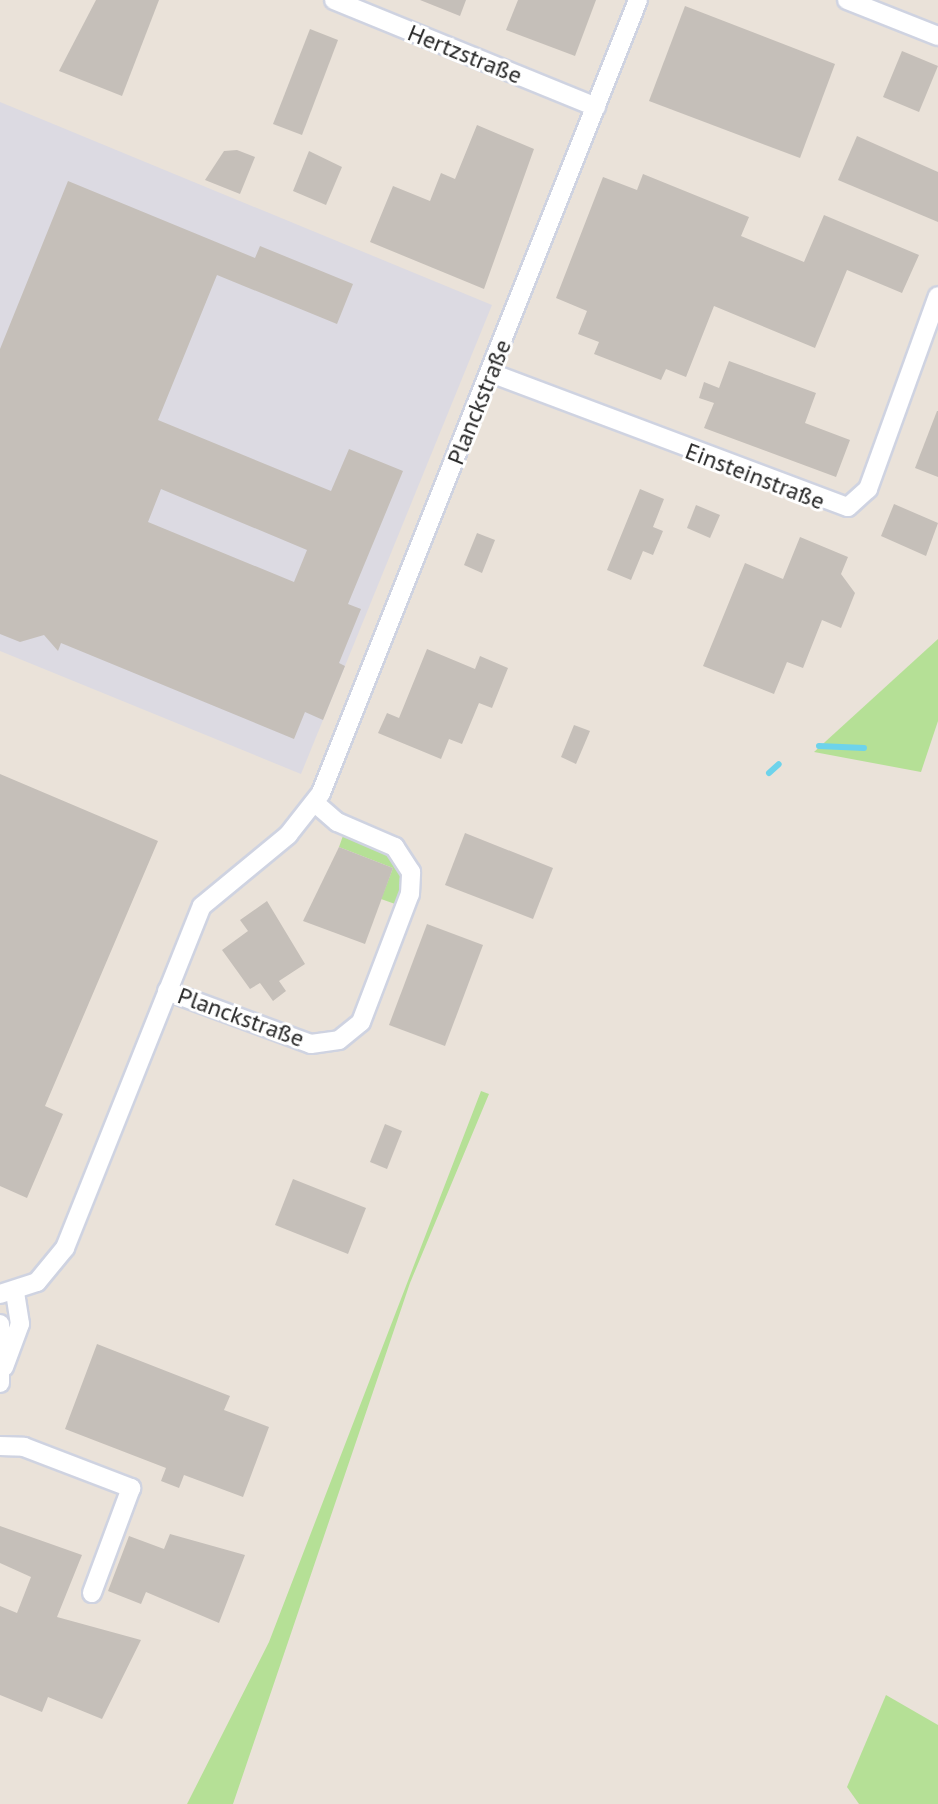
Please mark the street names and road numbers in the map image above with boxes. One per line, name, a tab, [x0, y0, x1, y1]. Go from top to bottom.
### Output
street label: Hertzstraße	[404, 18, 526, 90]
street label: Planckstraße	[441, 335, 517, 469]
street label: Einsteinstraße	[681, 436, 829, 516]
street label: Planckstraße	[174, 981, 308, 1053]

